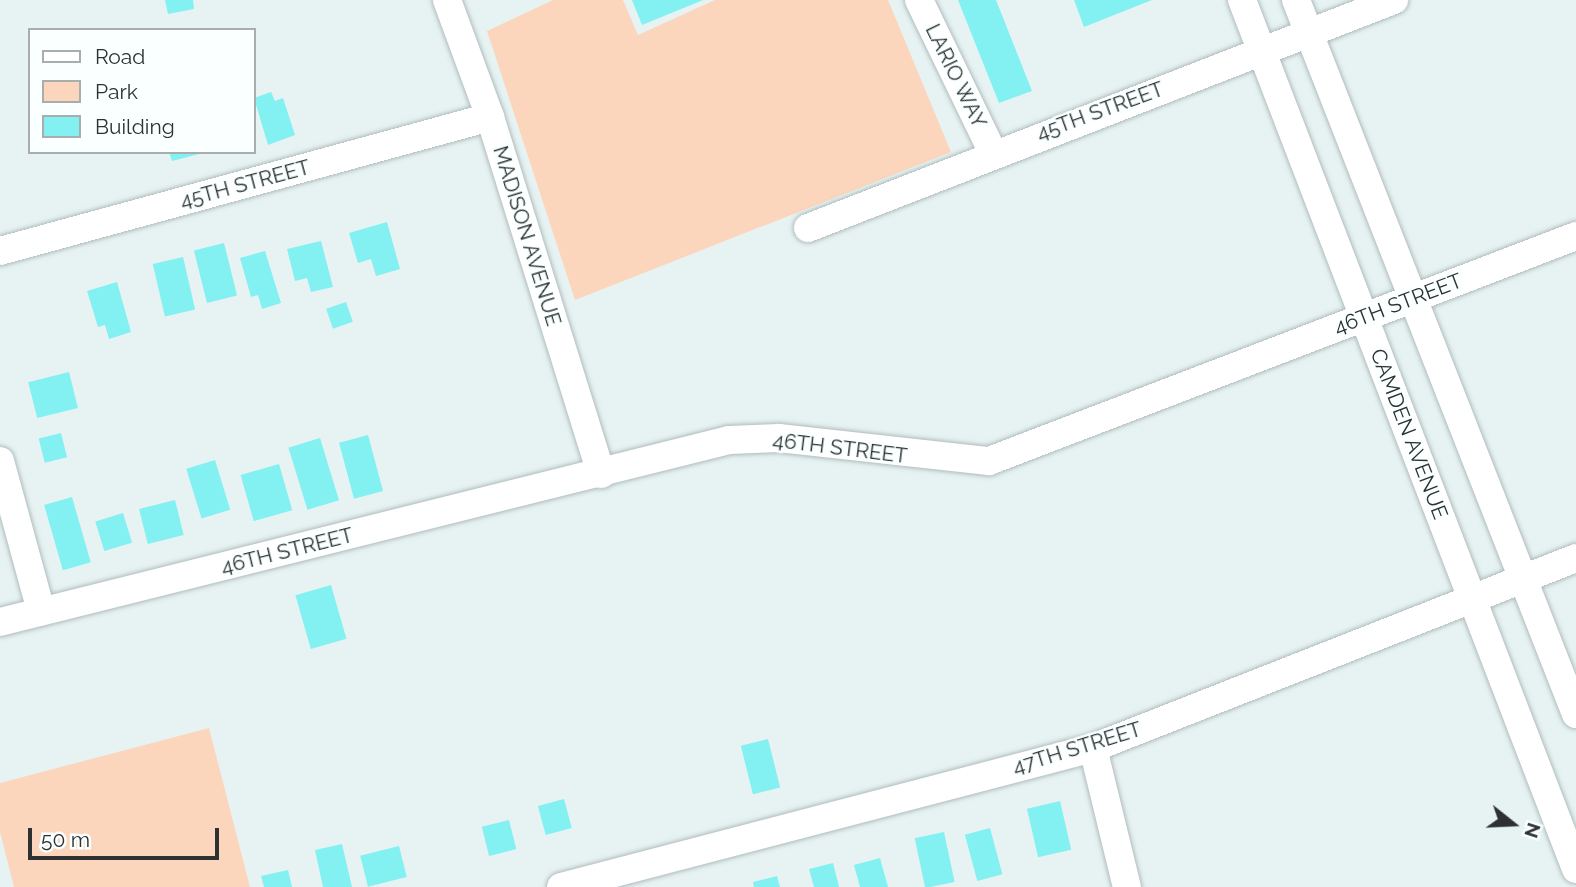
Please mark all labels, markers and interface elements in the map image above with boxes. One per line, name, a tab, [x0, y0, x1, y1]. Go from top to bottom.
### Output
street label: LARIO WAY	[920, 20, 992, 132]
legend	[28, 28, 256, 154]
text: Road	[95, 44, 145, 69]
street label: 45TH STREET	[1033, 76, 1167, 146]
text: Park	[95, 79, 138, 104]
text: Building	[95, 114, 175, 139]
street label: MADISON AVENUE	[487, 143, 567, 329]
street label: 45TH STREET	[177, 155, 313, 213]
street label: 46TH STREET	[1330, 268, 1466, 340]
street label: CAMDEN AVENUE	[1365, 345, 1453, 523]
street label: 46TH STREET	[771, 427, 909, 469]
street label: 46TH STREET	[218, 522, 356, 580]
street label: 47TH STREET	[1009, 716, 1145, 780]
north arrow	[1478, 789, 1548, 859]
scale bar	[32, 814, 222, 858]
text: N	[1520, 820, 1546, 841]
text: 50 m	[41, 827, 90, 852]

